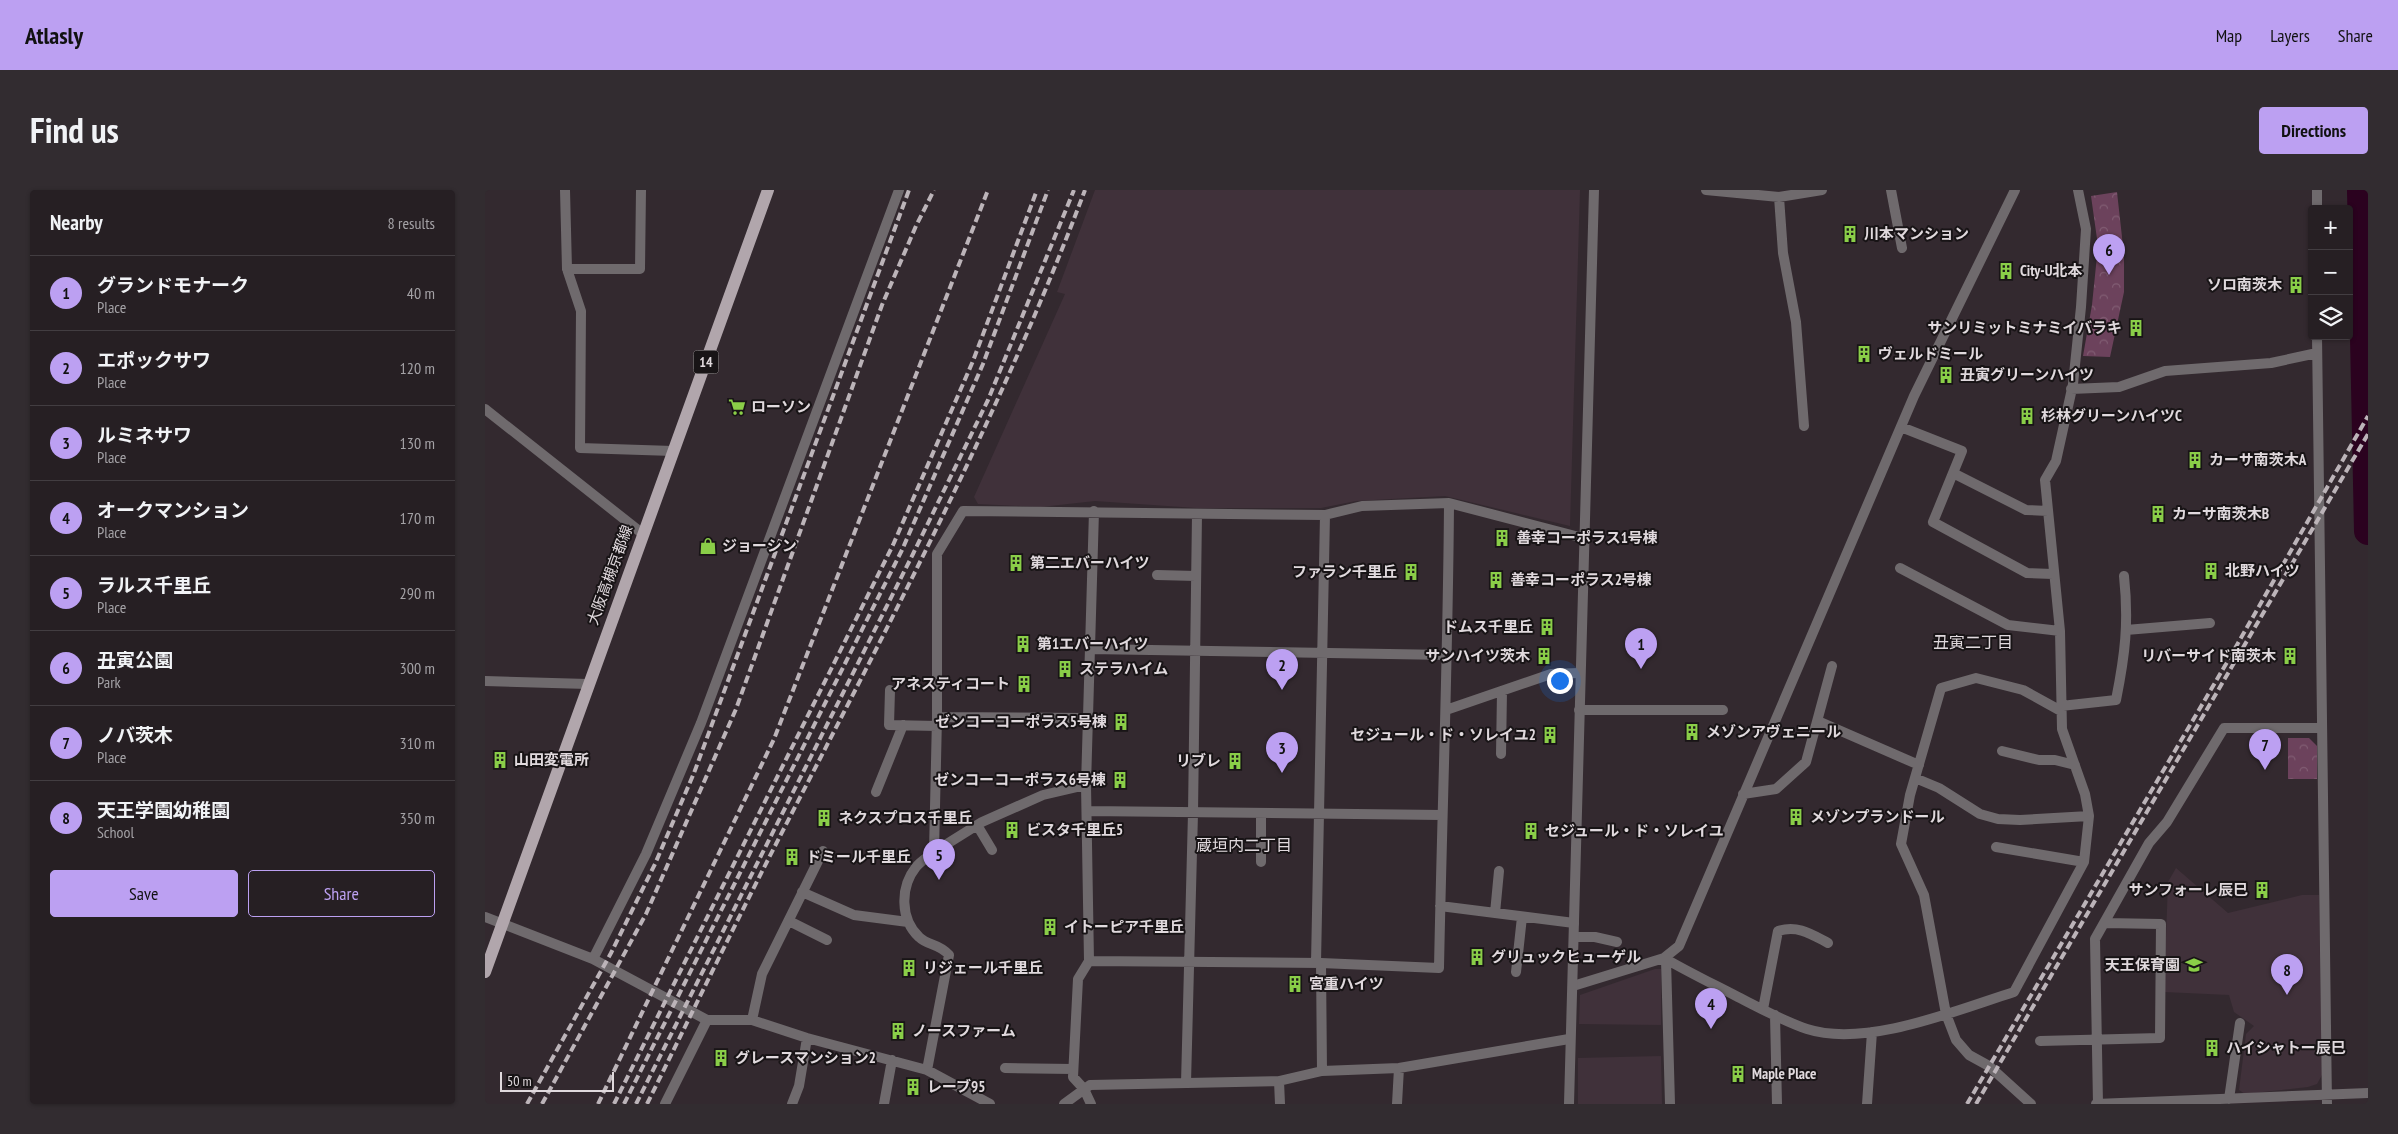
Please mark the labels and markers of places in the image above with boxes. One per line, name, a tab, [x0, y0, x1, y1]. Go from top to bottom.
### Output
building icon: 川本マンション	[1840, 224, 1860, 244]
place label: 川本マンション	[1864, 224, 1969, 243]
pin: 6	[2093, 234, 2125, 275]
building icon: City-U北本	[1996, 261, 2016, 281]
place label: City-U北本	[2020, 261, 2082, 280]
place label: ソロ南茨木	[2207, 275, 2282, 294]
building icon: ソロ南茨木	[2286, 275, 2306, 295]
place label: サンリミットミナミイバラキ	[1927, 318, 2122, 337]
building icon: サンリミットミナミイバラキ	[2126, 318, 2146, 338]
building icon: ヴェルドミール	[1854, 344, 1874, 364]
place label: ヴェルドミール	[1878, 344, 1983, 363]
building icon: 丑寅グリーンハイツ	[1936, 365, 1956, 385]
place label: 丑寅グリーンハイツ	[1960, 365, 2094, 384]
supermarket icon: ローソン	[727, 397, 747, 417]
place label: ローソン	[751, 397, 811, 416]
building icon: 杉林グリーンハイツC	[2017, 406, 2037, 426]
place label: 杉林グリーンハイツC	[2041, 406, 2182, 425]
building icon: カーサ南茨木A	[2185, 450, 2205, 470]
place label: カーサ南茨木A	[2209, 450, 2307, 469]
building icon: カーサ南茨木B	[2148, 504, 2168, 524]
place label: カーサ南茨木B	[2172, 504, 2269, 523]
building icon: 善幸コーポラス1号棟	[1492, 528, 1512, 548]
place label: 善幸コーポラス1号棟	[1516, 528, 1658, 547]
shop icon: ジョーシン	[698, 536, 718, 556]
place label: ジョーシン	[722, 536, 797, 555]
building icon: 第二エバーハイツ	[1006, 553, 1026, 573]
place label: 第二エバーハイツ	[1030, 553, 1149, 572]
building icon: 北野ハイツ	[2201, 561, 2221, 581]
place label: 北野ハイツ	[2225, 561, 2300, 580]
place label: ファラン千里丘	[1292, 562, 1397, 581]
building icon: ファラン千里丘	[1401, 562, 1421, 582]
building icon: 善幸コーポラス2号棟	[1486, 570, 1506, 590]
place label: 善幸コーポラス2号棟	[1510, 570, 1652, 589]
place label: ドムス千里丘	[1443, 617, 1533, 636]
building icon: ドムス千里丘	[1537, 617, 1557, 637]
pin: 1	[1625, 628, 1657, 669]
building icon: 第1エバーハイツ	[1013, 634, 1033, 654]
place label: 第1エバーハイツ	[1037, 634, 1149, 653]
place label: サンハイツ茨木	[1425, 646, 1530, 665]
building icon: サンハイツ茨木	[1534, 646, 1554, 666]
place label: リバーサイド南茨木	[2141, 646, 2276, 665]
building icon: リバーサイド南茨木	[2280, 646, 2300, 666]
pin: 2	[1266, 649, 1298, 690]
building icon: ステラハイム	[1055, 659, 1075, 679]
place label: ステラハイム	[1079, 659, 1168, 678]
place label: アネスティコート	[891, 674, 1010, 693]
building icon: アネスティコート	[1014, 674, 1034, 694]
place label: ゼンコーコーポラス5号棟	[935, 712, 1107, 731]
building icon: ゼンコーコーポラス5号棟	[1111, 712, 1131, 732]
building icon: メゾンアヴェニール	[1682, 722, 1702, 742]
place label: メゾンアヴェニール	[1706, 722, 1841, 741]
place label: セジュール・ド・ソレイユ2	[1350, 725, 1536, 744]
building icon: セジュール・ド・ソレイユ2	[1540, 725, 1560, 745]
pin: 7	[2249, 729, 2281, 770]
pin: 3	[1266, 732, 1298, 773]
building icon: 山田変電所	[490, 750, 510, 770]
place label: 山田変電所	[514, 750, 589, 769]
place label: リブレ	[1176, 751, 1221, 770]
building icon: リブレ	[1225, 751, 1245, 771]
place label: ゼンコーコーポラス6号棟	[934, 770, 1106, 789]
building icon: ゼンコーコーポラス6号棟	[1110, 770, 1130, 790]
building icon: メゾンプランドール	[1786, 807, 1806, 827]
place label: メゾンプランドール	[1810, 807, 1945, 826]
building icon: ネクスプロス千里丘	[814, 808, 834, 828]
place label: ネクスプロス千里丘	[838, 808, 973, 827]
building icon: ビスタ千里丘5	[1002, 820, 1022, 840]
place label: ビスタ千里丘5	[1026, 820, 1123, 839]
building icon: セジュール・ド・ソレイユ	[1521, 821, 1541, 841]
place label: セジュール・ド・ソレイユ	[1545, 821, 1724, 840]
pin: 5	[923, 839, 955, 880]
building icon: ドミール千里丘	[782, 847, 802, 867]
place label: ドミール千里丘	[806, 847, 911, 866]
place label: サンフォーレ辰巳	[2128, 880, 2248, 899]
building icon: サンフォーレ辰巳	[2252, 880, 2272, 900]
building icon: イトーピア千里丘	[1040, 917, 1060, 937]
place label: イトーピア千里丘	[1064, 917, 1184, 936]
building icon: グリュックヒューゲル	[1467, 947, 1487, 967]
place label: グリュックヒューゲル	[1491, 947, 1641, 966]
pin: 8	[2271, 954, 2303, 995]
place label: 天王保育園	[2105, 955, 2180, 974]
school or university icon: 天王保育園	[2184, 955, 2204, 975]
building icon: リジェール千里丘	[899, 958, 919, 978]
place label: リジェール千里丘	[923, 958, 1043, 977]
building icon: 宮重ハイツ	[1285, 974, 1305, 994]
place label: 宮重ハイツ	[1309, 974, 1384, 993]
pin: 4	[1695, 988, 1727, 1029]
building icon: ノースファーム	[888, 1021, 908, 1041]
place label: ノースファーム	[912, 1021, 1016, 1040]
building icon: ハイシャトー辰巳	[2202, 1038, 2222, 1058]
place label: ハイシャトー辰巳	[2226, 1038, 2346, 1057]
building icon: グレースマンション2	[711, 1048, 731, 1068]
place label: グレースマンション2	[735, 1048, 876, 1067]
building icon: Maple Place	[1728, 1064, 1748, 1084]
place label: Maple Place	[1752, 1064, 1816, 1083]
building icon: レーブ95	[903, 1077, 923, 1097]
place label: レーブ95	[927, 1077, 985, 1096]

